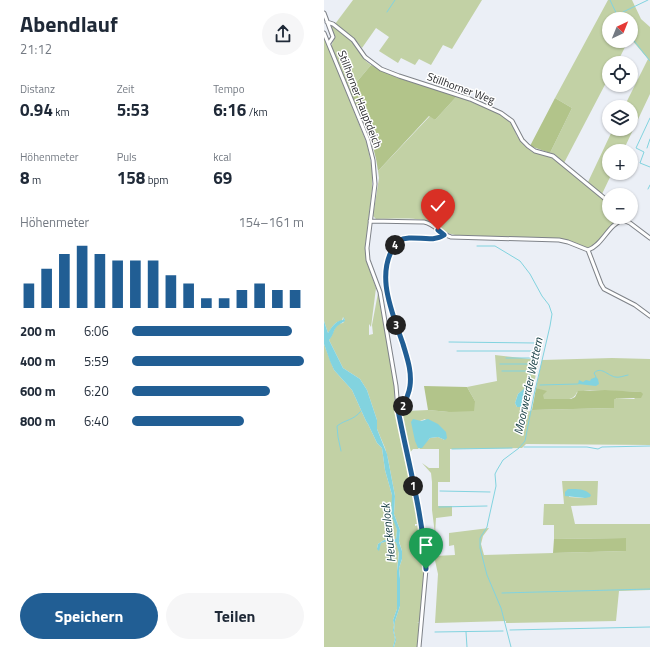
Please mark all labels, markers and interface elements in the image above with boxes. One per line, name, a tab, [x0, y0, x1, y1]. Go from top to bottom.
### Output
text: Abendlauf	[20, 7, 118, 41]
north arrow	[602, 12, 638, 48]
map controls	[602, 12, 638, 224]
button: share	[262, 13, 304, 55]
text: 21:12	[20, 39, 52, 59]
street label: Stillhorner Hauptdeich	[334, 48, 386, 150]
button: locate	[602, 56, 638, 92]
street label: Stillhorner Weg	[425, 68, 497, 108]
text: Distanz	[20, 81, 55, 97]
text: Zeit	[117, 81, 134, 97]
text: Tempo	[213, 81, 244, 97]
text: 0.94	[20, 97, 53, 123]
text: 5:53	[117, 97, 150, 123]
text: 6:16	[213, 97, 246, 123]
button: layers	[602, 100, 638, 136]
text: km	[53, 104, 70, 120]
text: /km	[246, 104, 268, 120]
button: +	[602, 144, 638, 180]
text: Höhenmeter	[20, 149, 79, 165]
text: Puls	[117, 149, 137, 165]
text: kcal	[213, 149, 231, 165]
text: 8	[20, 165, 30, 191]
text: 158	[117, 165, 145, 191]
text: 69	[213, 165, 232, 191]
text: m	[30, 172, 41, 188]
text: bpm	[145, 172, 168, 188]
button: −	[602, 188, 638, 224]
pin	[421, 189, 455, 230]
icon: check	[427, 195, 449, 217]
text: Höhenmeter	[20, 212, 89, 232]
text: 154–161 m	[238, 212, 304, 232]
pin: 4	[385, 235, 405, 255]
text: 4	[392, 237, 398, 253]
pin: 3	[386, 315, 406, 335]
text: 3	[393, 317, 399, 333]
text: 200 m	[20, 321, 56, 341]
text: 6:06	[84, 321, 109, 341]
water label: Moorwerder Wettern	[508, 335, 548, 436]
text: 400 m	[20, 351, 56, 371]
text: 5:59	[84, 351, 109, 371]
text: 600 m	[20, 381, 56, 401]
text: 6:20	[84, 381, 109, 401]
pin: 2	[393, 396, 413, 416]
text: 2	[400, 398, 406, 414]
text: 800 m	[20, 411, 56, 431]
text: 6:40	[84, 411, 109, 431]
pin: 1	[403, 476, 423, 496]
text: 1	[410, 478, 416, 494]
water label: Heuckenlock	[375, 501, 401, 563]
pin	[409, 528, 443, 569]
icon: arrive	[415, 534, 437, 556]
button: Speichern	[20, 593, 158, 639]
button: Teilen	[166, 593, 304, 639]

